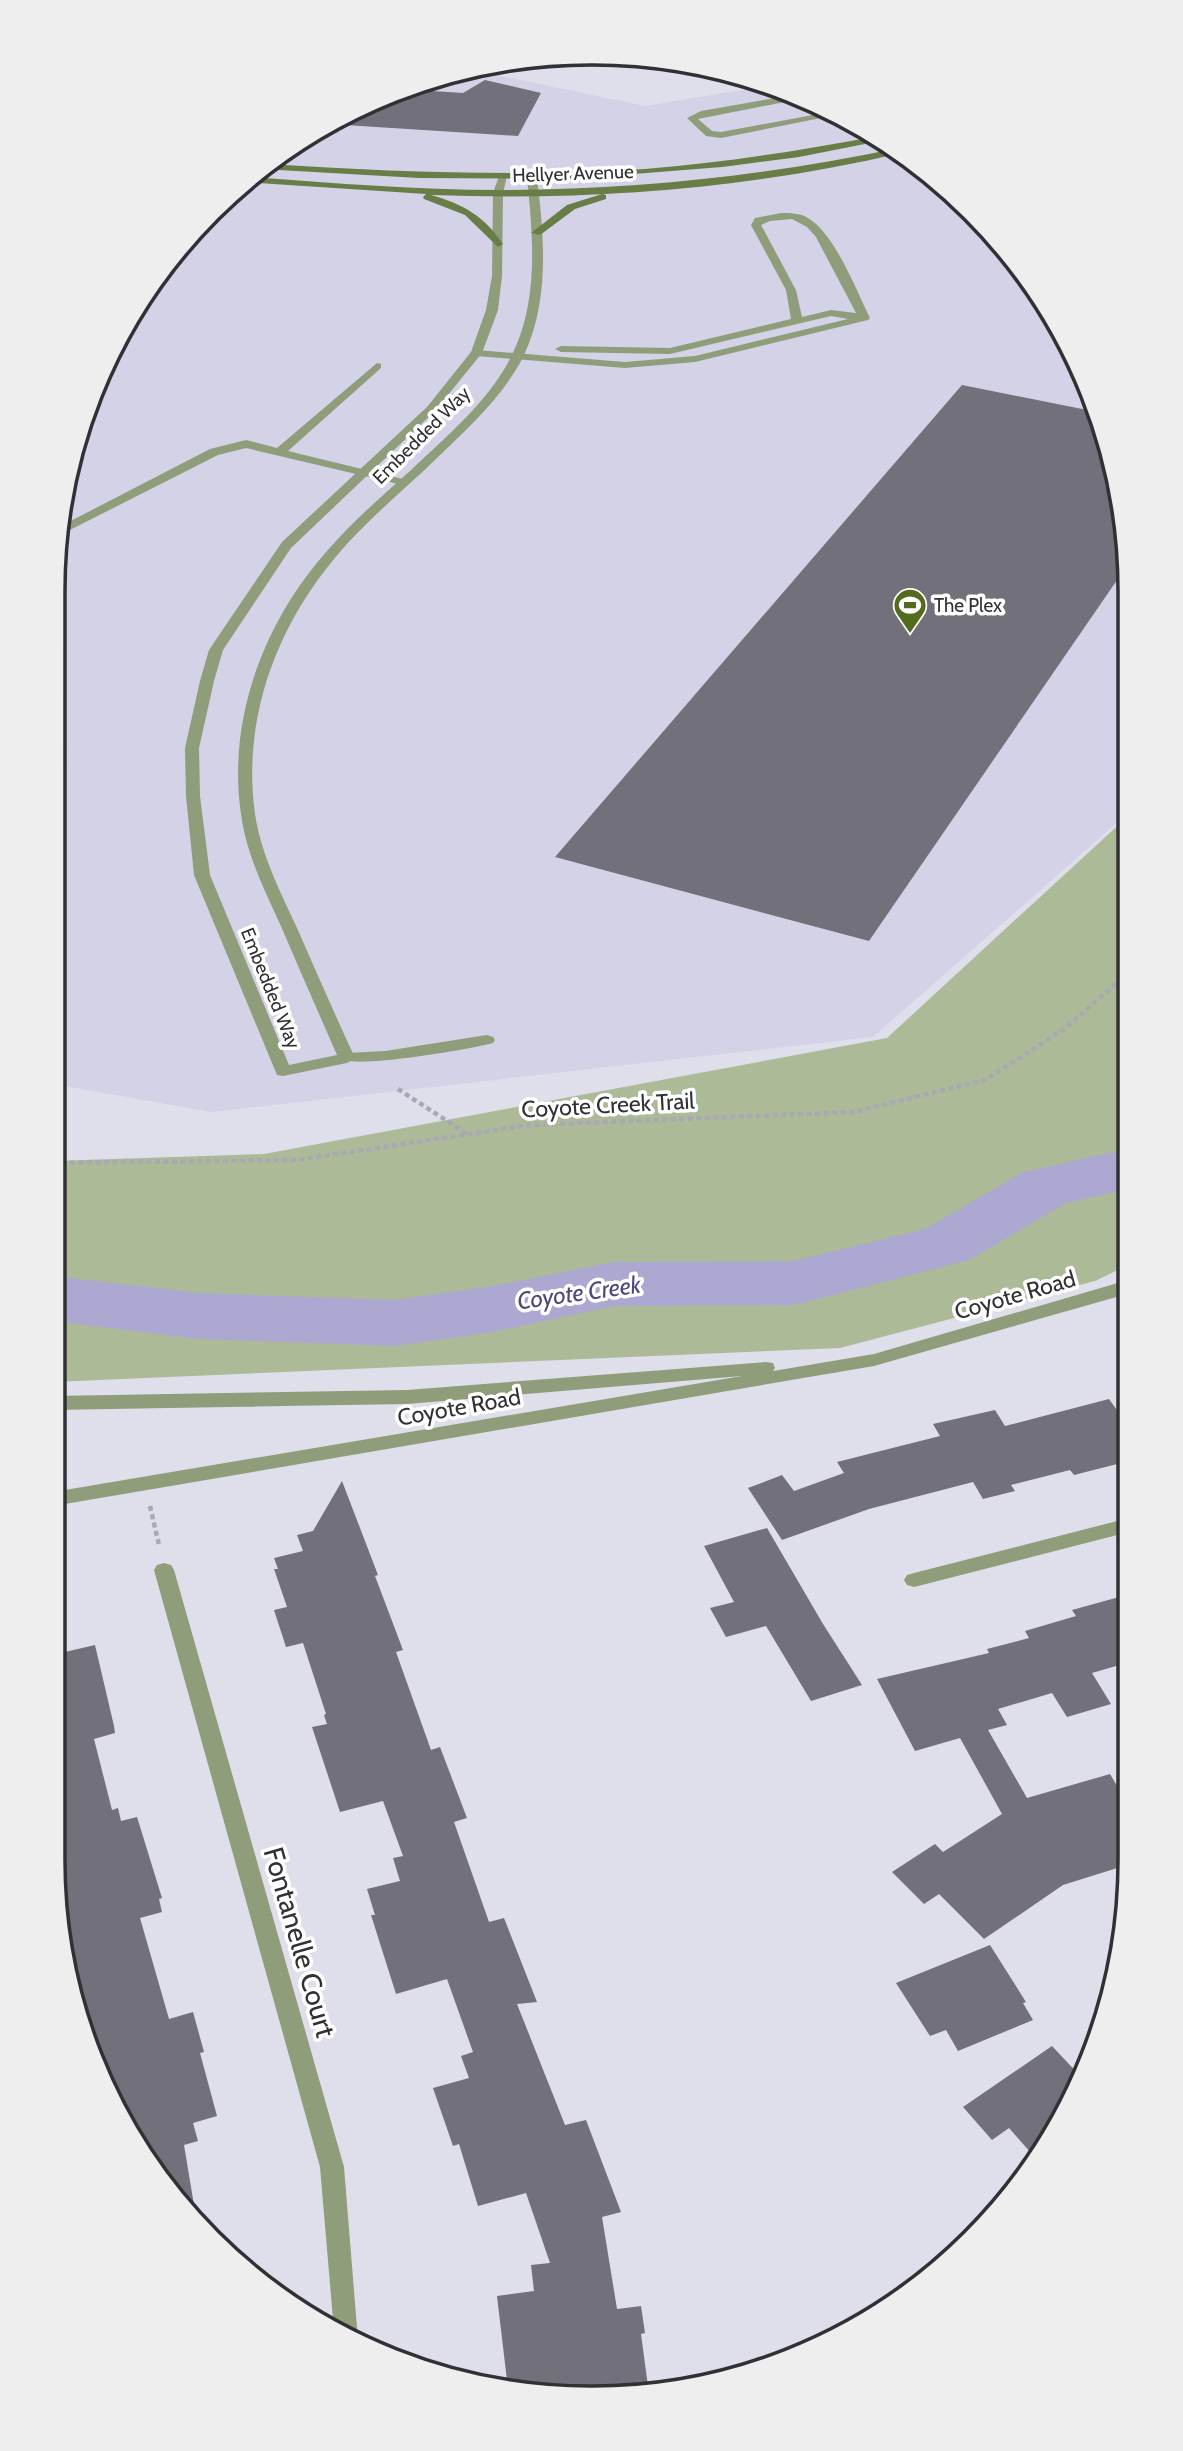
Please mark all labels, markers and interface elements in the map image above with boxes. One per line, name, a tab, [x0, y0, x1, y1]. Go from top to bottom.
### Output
street label: Hellyer Avenue	[512, 160, 634, 187]
street label: Embedded Way	[368, 382, 475, 489]
sports icon: The Plex	[891, 586, 929, 635]
place label: The Plex	[934, 594, 1002, 617]
street label: Embedded Way	[236, 924, 305, 1052]
street label: Coyote Creek Trail	[521, 1086, 696, 1124]
street label: Coyote Road	[951, 1264, 1079, 1326]
water label: Coyote Creek	[515, 1269, 643, 1316]
street label: Coyote Road	[395, 1382, 523, 1432]
street label: Fontanelle Court	[257, 1843, 343, 2041]

